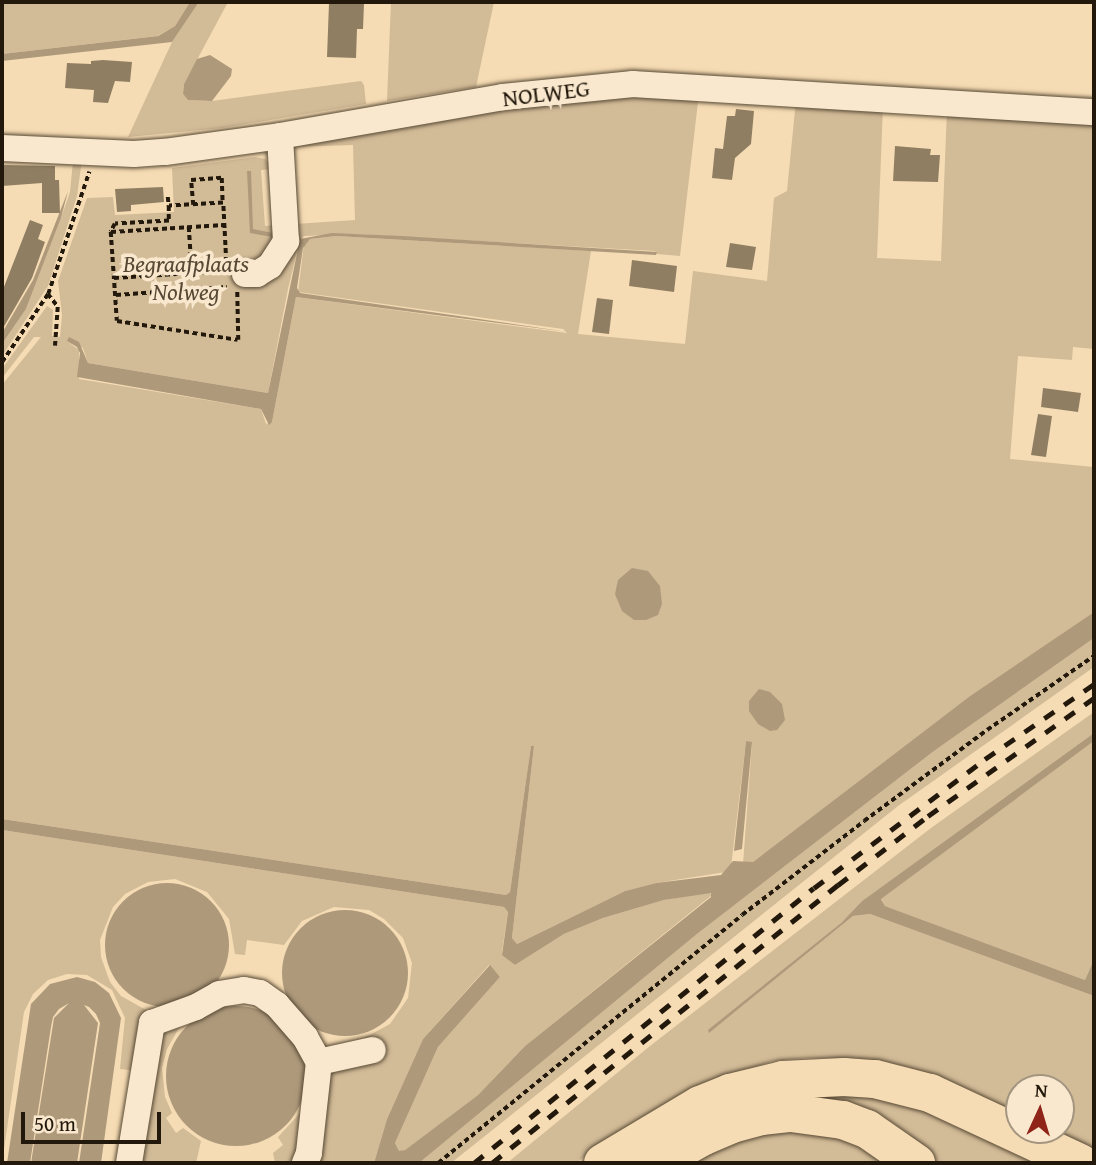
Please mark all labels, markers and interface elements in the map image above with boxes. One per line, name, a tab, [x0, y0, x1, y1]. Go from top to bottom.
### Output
street label: NOLWEG	[501, 73, 591, 113]
park label: Begraafplaats Nolweg	[123, 250, 249, 306]
north arrow	[1005, 1074, 1075, 1144]
text: N	[1034, 1076, 1049, 1104]
scale bar	[24, 1098, 164, 1142]
text: 50 m	[34, 1108, 76, 1139]

